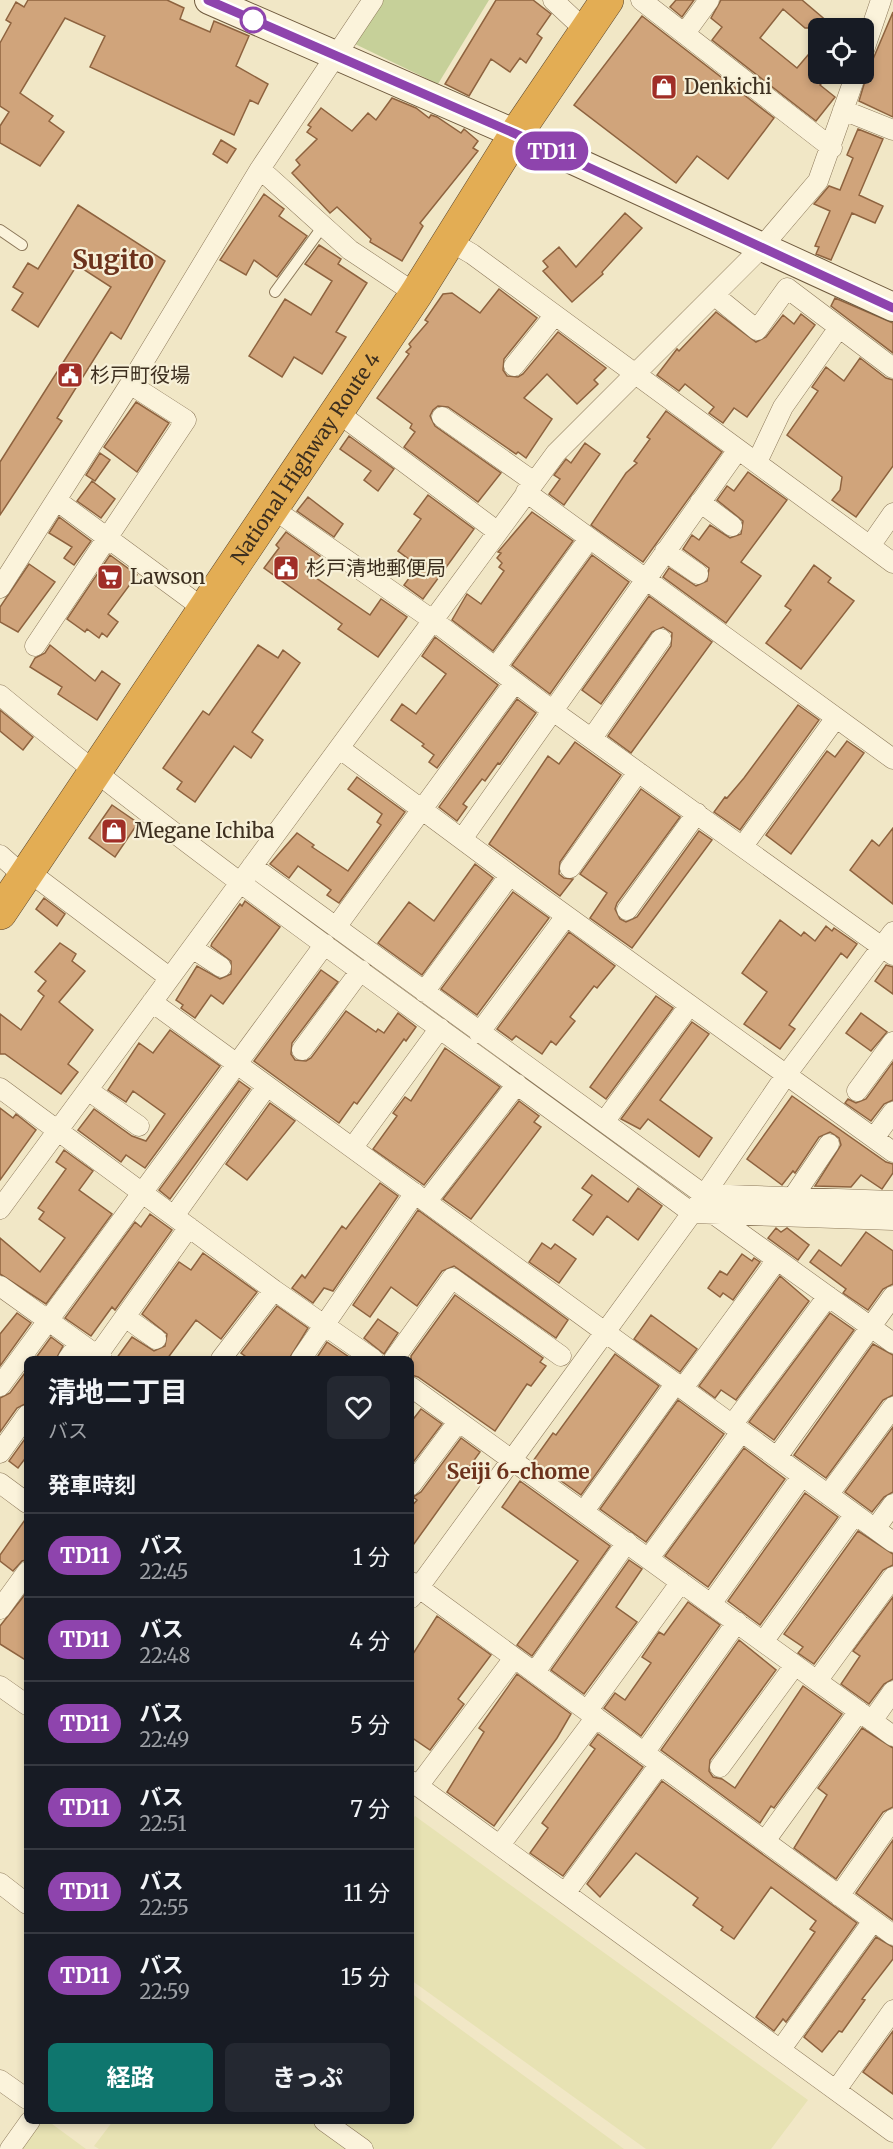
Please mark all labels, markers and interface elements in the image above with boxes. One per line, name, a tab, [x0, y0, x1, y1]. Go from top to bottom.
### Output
unlabelled marker	[240, 7, 266, 33]
map controls	[808, 18, 874, 84]
button: locate	[808, 18, 874, 84]
shop icon: Denkichi	[649, 72, 679, 102]
place label: Denkichi	[684, 74, 772, 99]
line badge: TD11	[510, 132, 594, 170]
text: TD11	[527, 138, 577, 165]
district label: Sugito	[72, 243, 154, 276]
street label: National Highway Route 4	[225, 347, 385, 569]
public building icon: 杉戸町役場	[55, 360, 85, 390]
place label: 杉戸町役場	[90, 362, 190, 387]
public building icon: 杉戸清地郵便局	[271, 553, 301, 583]
place label: 杉戸清地郵便局	[306, 555, 446, 580]
supermarket icon: Lawson	[95, 562, 125, 592]
place label: Lawson	[130, 564, 205, 589]
shop icon: Megane Ichiba	[99, 816, 129, 846]
place label: Megane Ichiba	[134, 818, 275, 843]
text: 清地二丁目	[48, 1374, 188, 1410]
button: heart	[327, 1376, 390, 1439]
text: バス	[48, 1418, 88, 1443]
district label: Seiji 6-chome	[446, 1458, 590, 1485]
text: 発車時刻	[48, 1471, 136, 1499]
text: バス	[139, 1531, 183, 1559]
text: TD11	[60, 1542, 109, 1569]
text: 1 分	[353, 1543, 390, 1571]
text: 22:45	[139, 1559, 189, 1584]
text: バス	[139, 1615, 183, 1643]
text: TD11	[60, 1626, 109, 1653]
text: 4 分	[349, 1627, 390, 1655]
text: 22:48	[139, 1643, 190, 1668]
text: バス	[139, 1699, 183, 1727]
text: TD11	[60, 1710, 109, 1737]
text: 5 分	[350, 1711, 390, 1739]
text: 22:49	[139, 1727, 189, 1752]
text: バス	[139, 1783, 183, 1811]
text: TD11	[60, 1794, 109, 1821]
text: 7 分	[350, 1795, 390, 1823]
text: 22:51	[139, 1811, 186, 1836]
text: バス	[139, 1867, 183, 1895]
text: TD11	[60, 1878, 109, 1905]
text: 11 分	[344, 1879, 390, 1907]
text: 22:55	[139, 1895, 189, 1920]
text: バス	[139, 1951, 183, 1979]
text: TD11	[60, 1962, 109, 1989]
text: 15 分	[341, 1963, 390, 1991]
text: 22:59	[139, 1979, 190, 2004]
button: 経路	[48, 2043, 213, 2112]
button: きっぷ	[225, 2043, 390, 2112]

